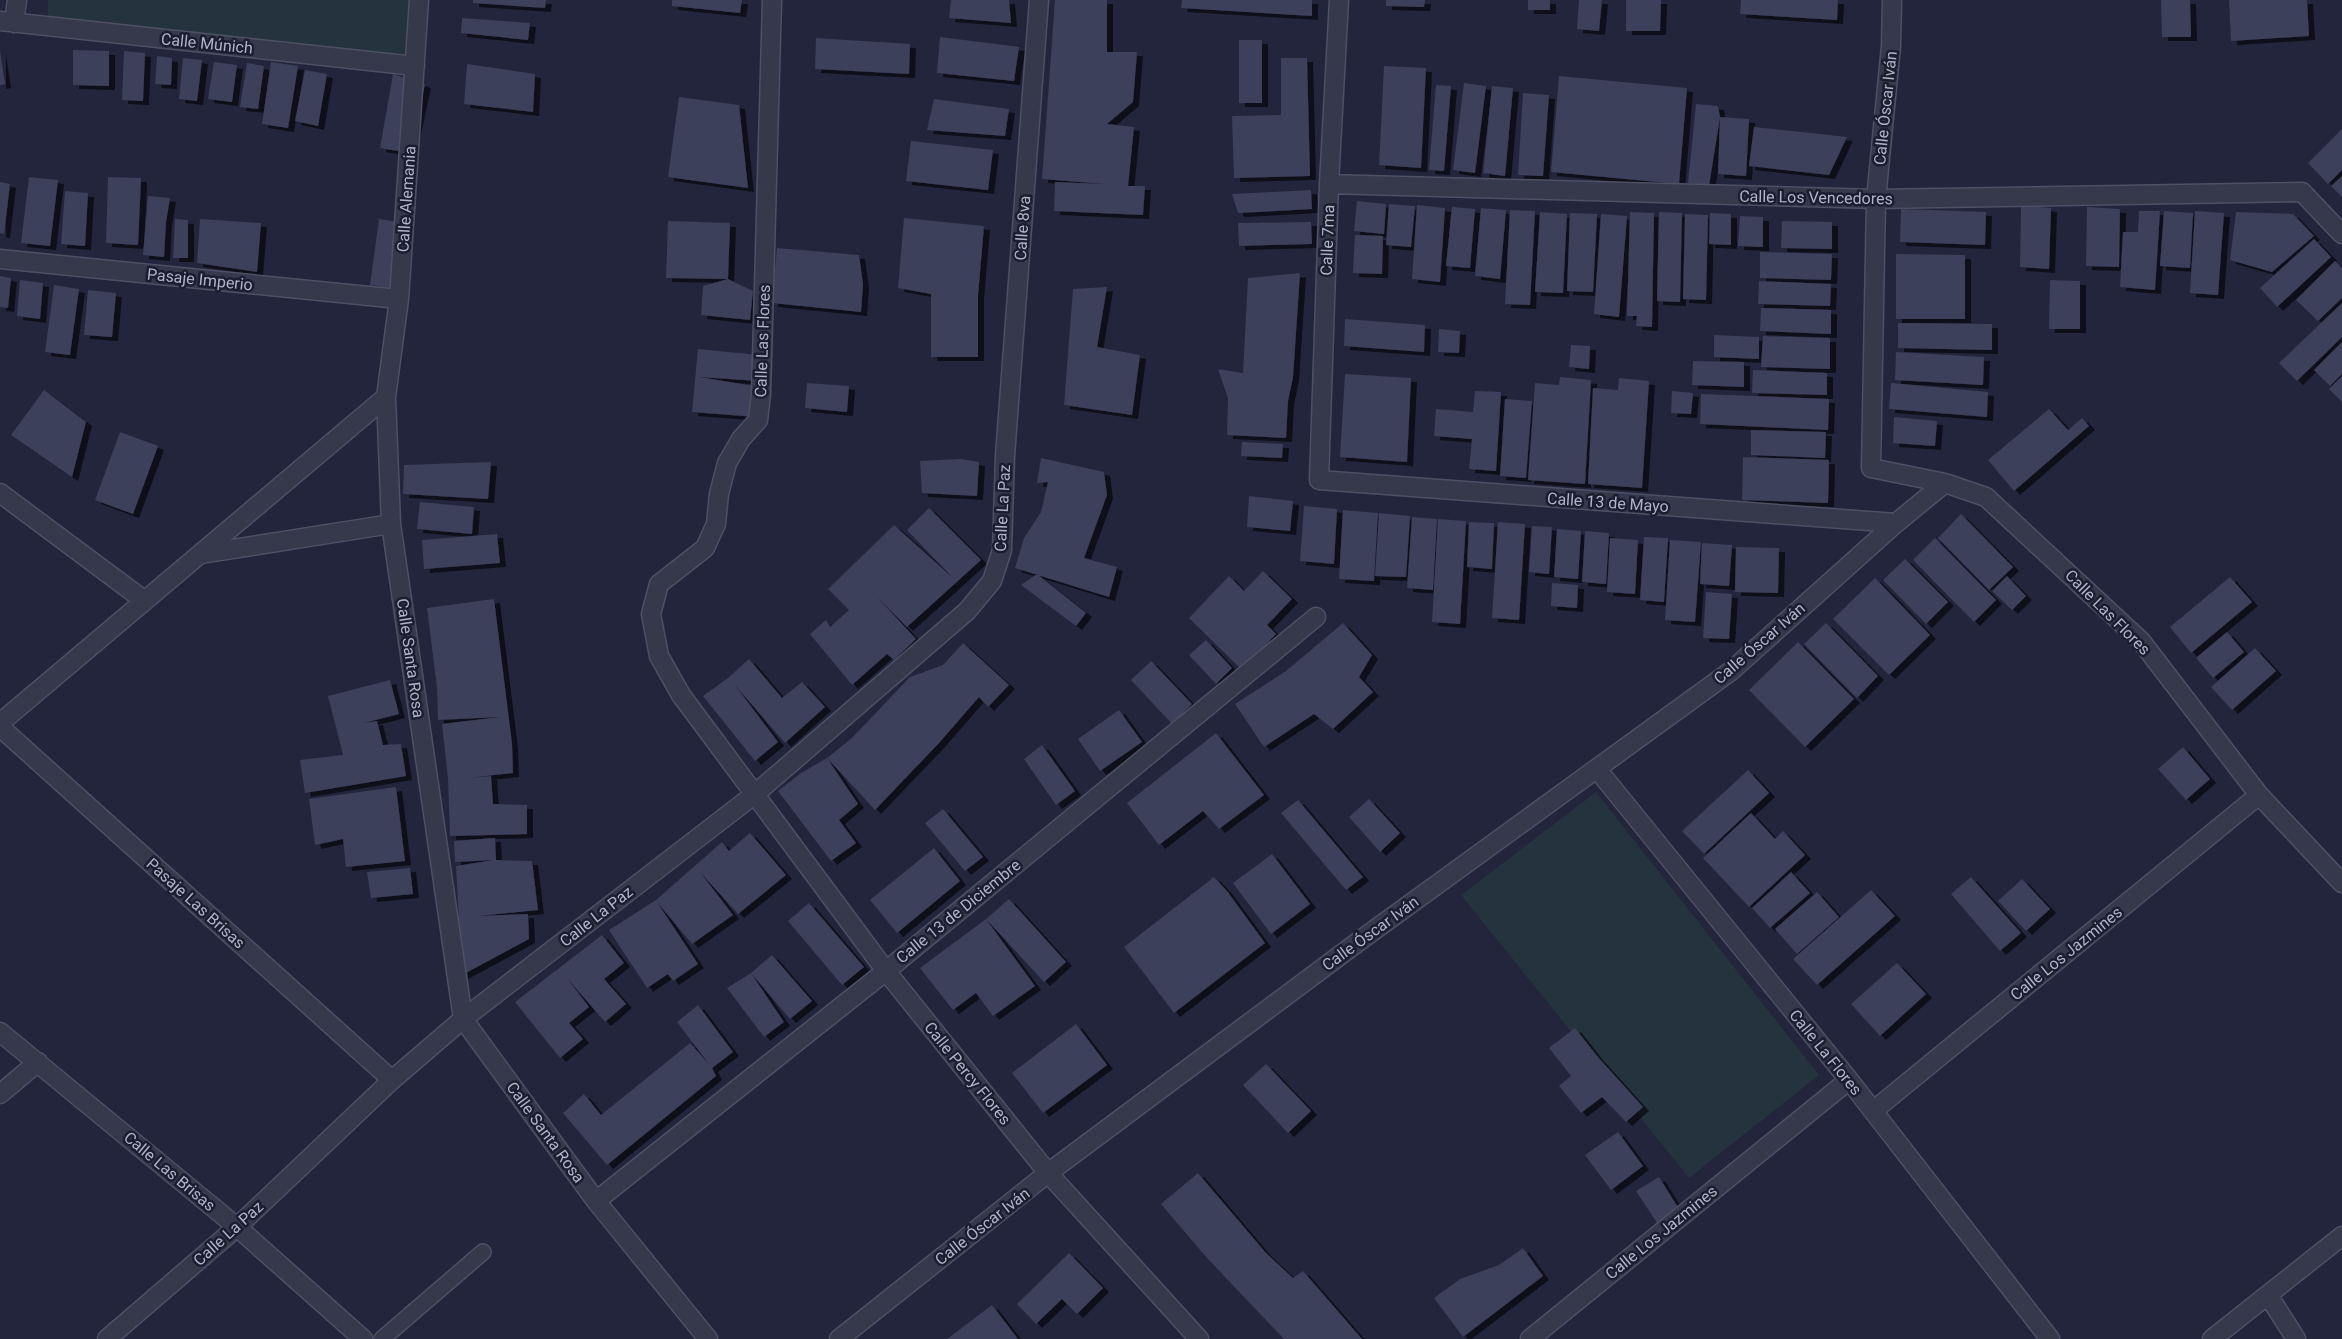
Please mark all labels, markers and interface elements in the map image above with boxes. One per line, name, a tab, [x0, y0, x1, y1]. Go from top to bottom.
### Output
street label: Calle Múnich	[160, 29, 254, 58]
street label: Calle Óscar Iván	[1869, 50, 1901, 166]
street label: Calle Alemania	[393, 145, 420, 253]
street label: Calle Los Vencedores	[1739, 187, 1893, 208]
street label: Calle 8va	[1011, 195, 1034, 261]
street label: Calle 7ma	[1317, 204, 1338, 276]
street label: Pasaje Imperio	[146, 264, 254, 294]
street label: Calle Las Flores	[751, 284, 774, 398]
street label: Calle La Paz	[991, 464, 1014, 552]
street label: Calle 13 de Mayo	[1546, 489, 1669, 516]
street label: Calle Las Flores	[2061, 566, 2154, 659]
street label: Calle Santa Rosa	[393, 597, 428, 719]
street label: Calle Óscar Iván	[1709, 598, 1809, 688]
street label: Pasaje Las Brisas	[142, 854, 249, 953]
street label: Calle 13 de Diciembre	[892, 855, 1024, 967]
street label: Calle La Paz	[556, 882, 637, 951]
street label: Calle Óscar Iván	[1318, 891, 1422, 975]
street label: Calle Los Jazmines	[2007, 902, 2126, 1004]
street label: Calle La Flores	[1785, 1006, 1866, 1099]
street label: Calle Percy Flores	[920, 1018, 1015, 1129]
street label: Calle Santa Rosa	[503, 1078, 589, 1187]
street label: Calle Las Brisas	[120, 1128, 219, 1215]
street label: Calle Los Jazmines	[1602, 1181, 1721, 1283]
street label: Calle Óscar Iván	[931, 1183, 1033, 1269]
street label: Calle La Paz	[190, 1197, 267, 1270]

